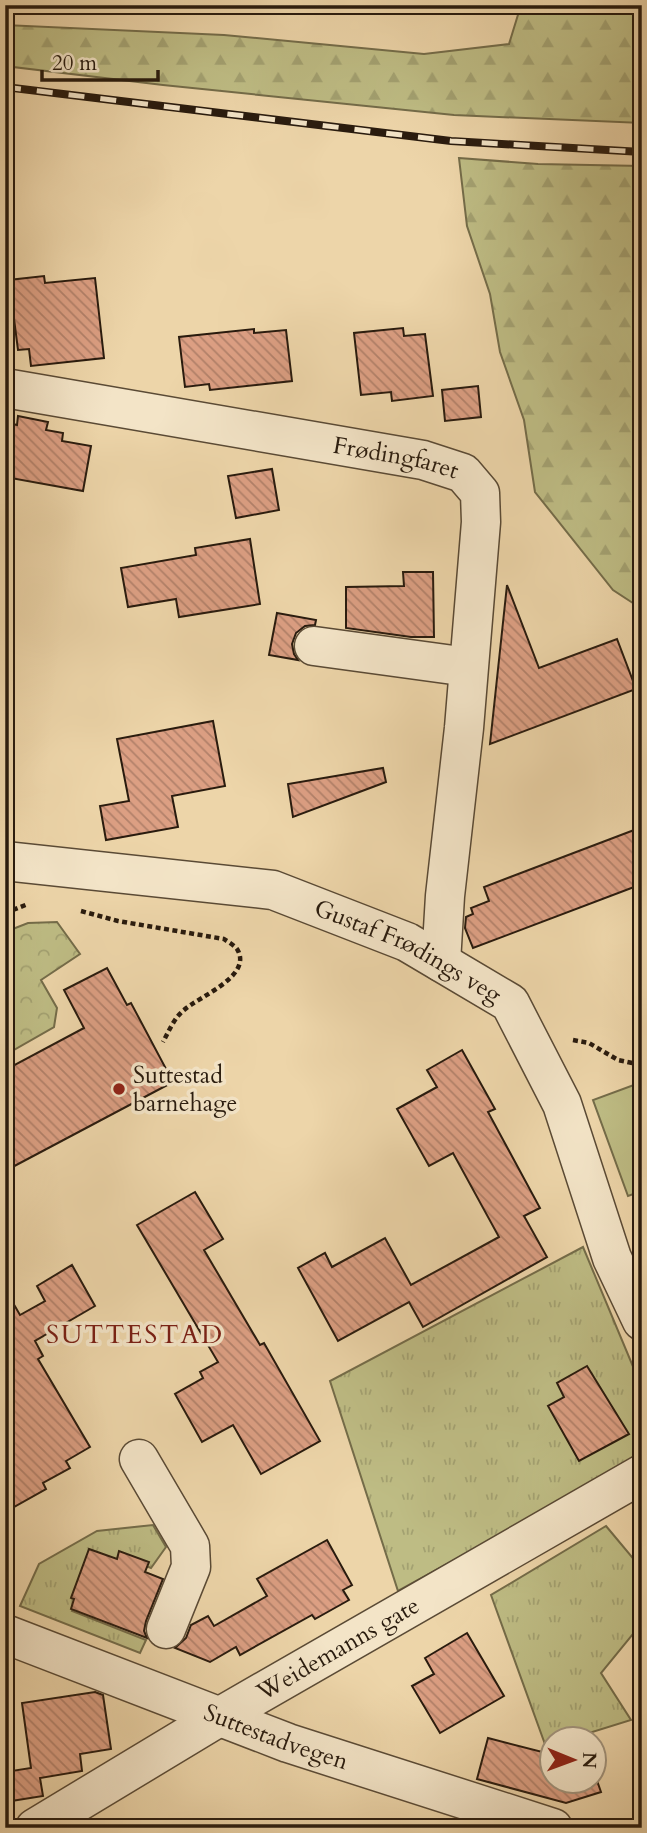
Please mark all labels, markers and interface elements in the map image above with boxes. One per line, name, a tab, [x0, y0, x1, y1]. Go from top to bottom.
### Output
scale bar	[42, 38, 158, 82]
text: 20 m	[52, 49, 97, 78]
street label: Frødingfaret	[331, 428, 463, 487]
street label: Gustaf Frødings veg	[310, 891, 508, 1011]
place label: Suttestad barnehage	[133, 1059, 237, 1120]
marker: Suttestad barnehage	[111, 1081, 127, 1097]
district label: SUTTESTAD	[46, 1317, 224, 1352]
street label: Weidemanns gate	[250, 1589, 425, 1709]
street label: Suttestadvegen	[199, 1696, 353, 1778]
north arrow	[538, 1724, 608, 1794]
text: N	[576, 1752, 602, 1769]

